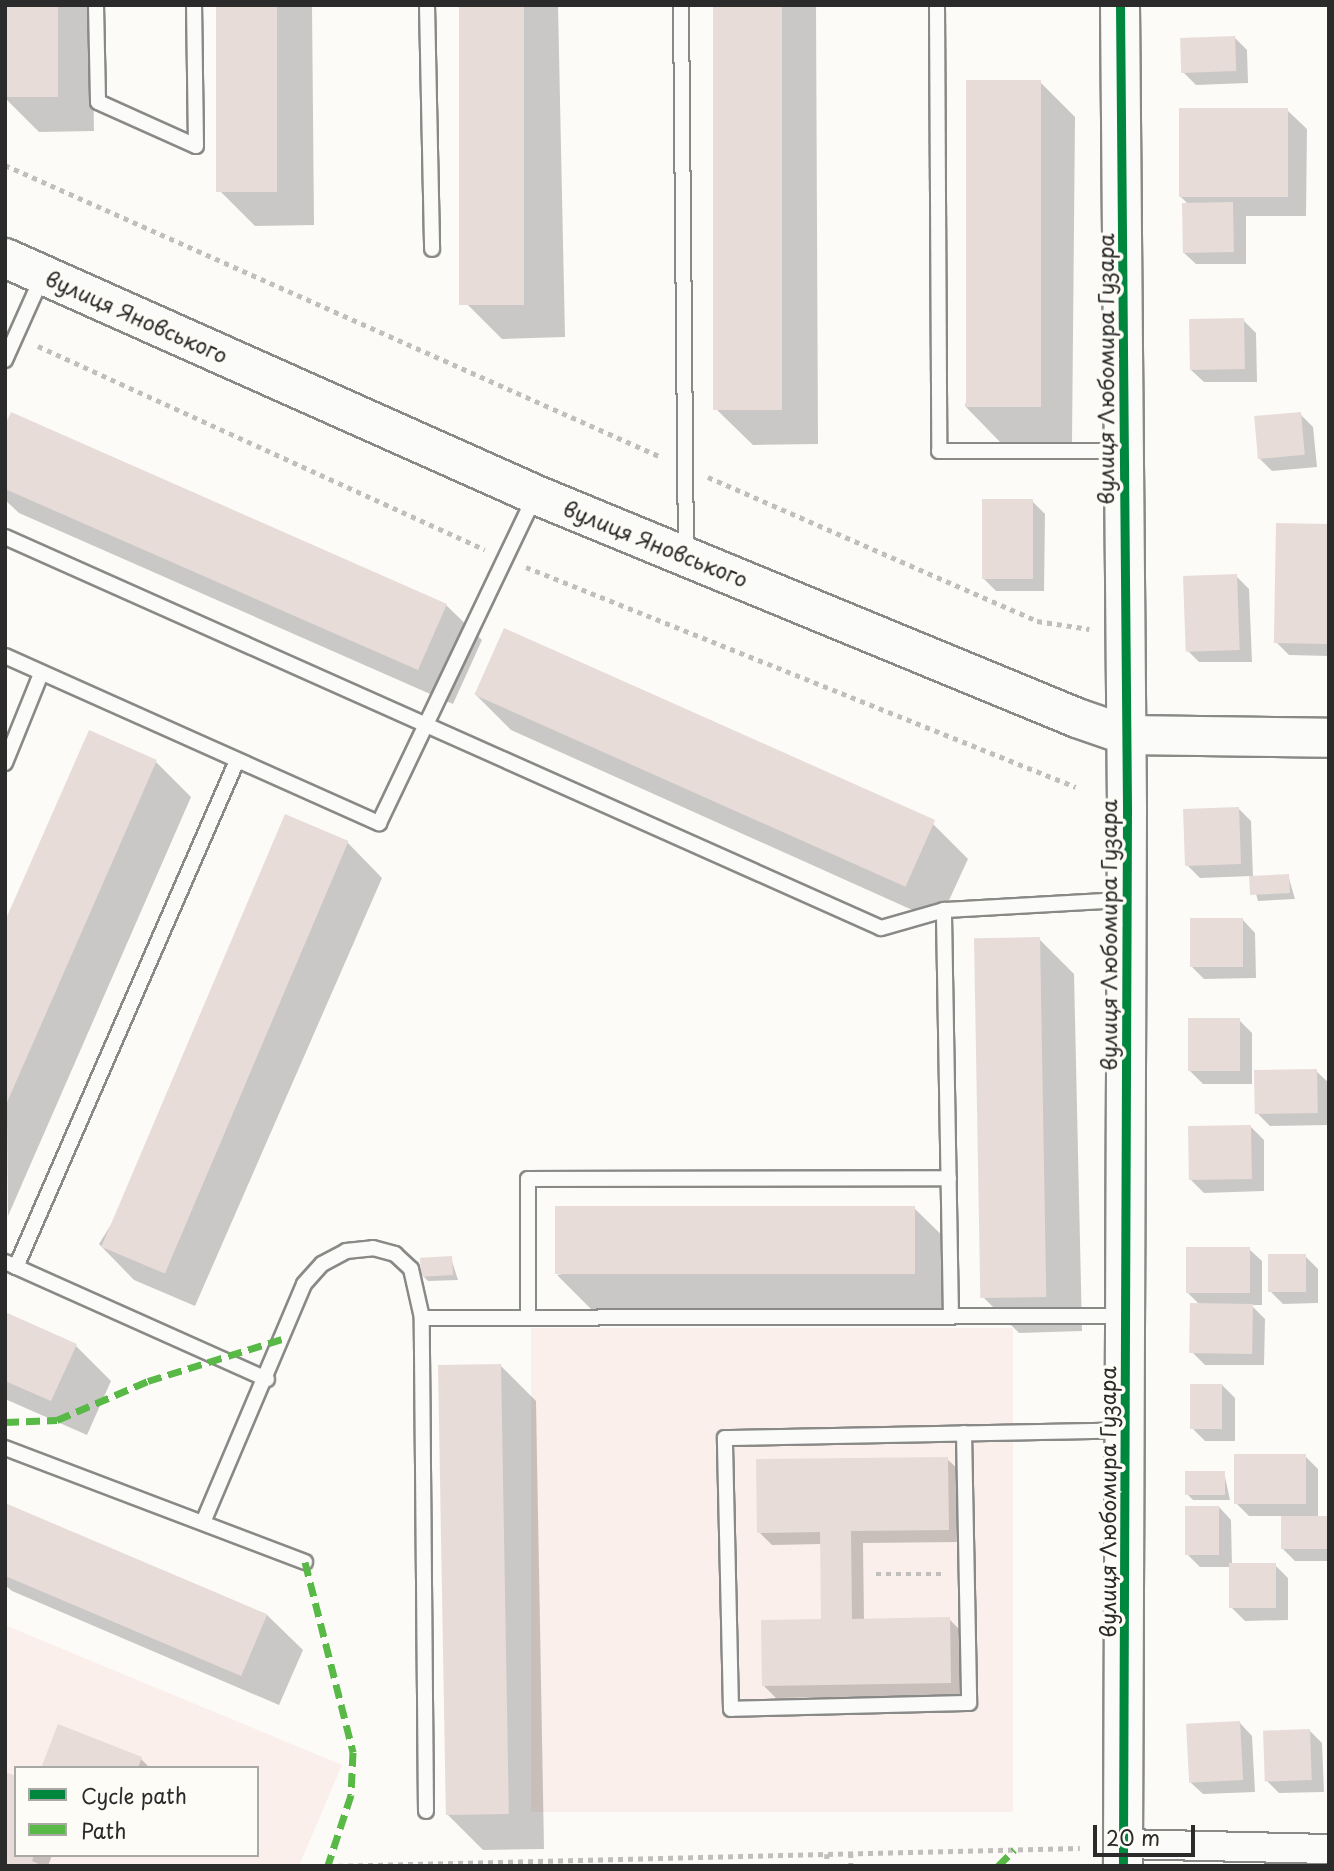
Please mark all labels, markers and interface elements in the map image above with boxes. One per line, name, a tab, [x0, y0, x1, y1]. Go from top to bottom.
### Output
street label: вулиця Любомира Гузара	[1092, 234, 1118, 504]
street label: вулиця Яновського	[42, 264, 232, 368]
street label: вулиця Яновського	[560, 494, 752, 592]
street label: вулиця Любомира Гузара	[1095, 800, 1121, 1070]
street label: вулиця Любомира Гузара	[1094, 1367, 1120, 1637]
legend	[14, 1766, 259, 1857]
text: Cycle path	[81, 1779, 187, 1811]
scale bar	[1096, 1812, 1198, 1856]
text: Path	[81, 1814, 126, 1846]
text: 20 m	[1106, 1821, 1160, 1853]

